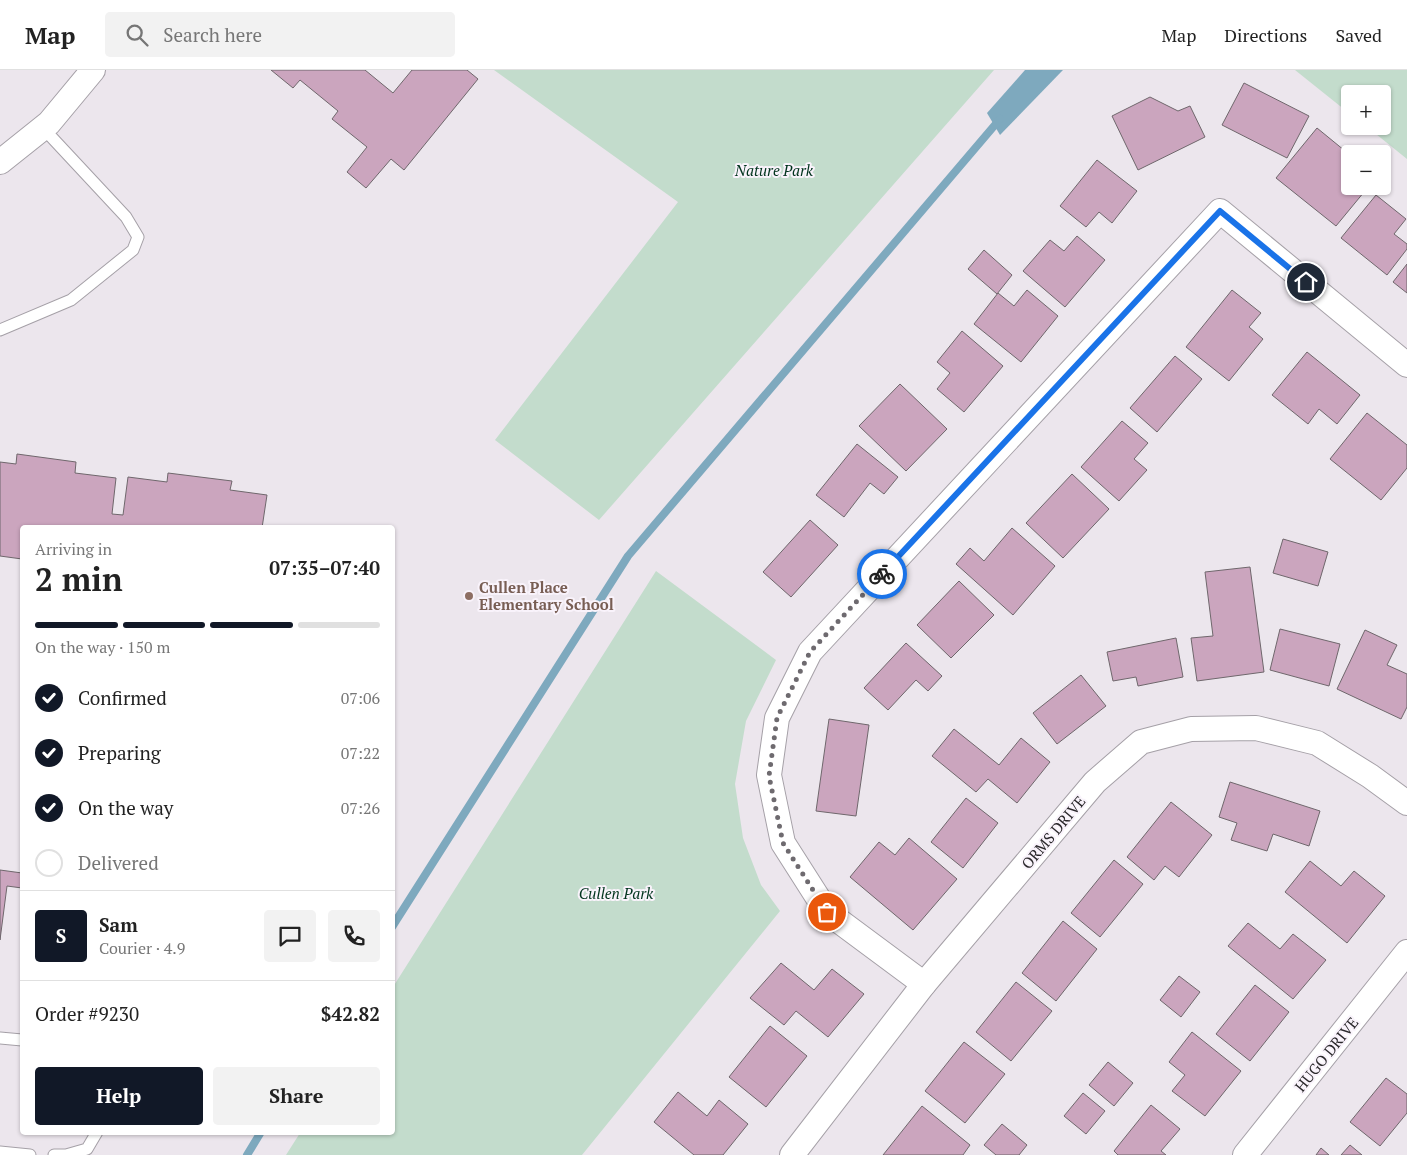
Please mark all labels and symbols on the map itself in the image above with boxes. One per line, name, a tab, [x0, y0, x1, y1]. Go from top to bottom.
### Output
park label: Nature Park	[734, 160, 814, 180]
pin	[1285, 261, 1327, 303]
courier	[857, 549, 907, 599]
place label: Cullen Place Elementary School	[479, 577, 614, 614]
marker: Cullen Place Elementary School	[463, 590, 475, 602]
street label: ORMS DRIVE	[1016, 791, 1090, 873]
park label: Cullen Park	[579, 883, 654, 903]
pin	[806, 891, 848, 933]
street label: HUGO DRIVE	[1290, 1013, 1362, 1095]

